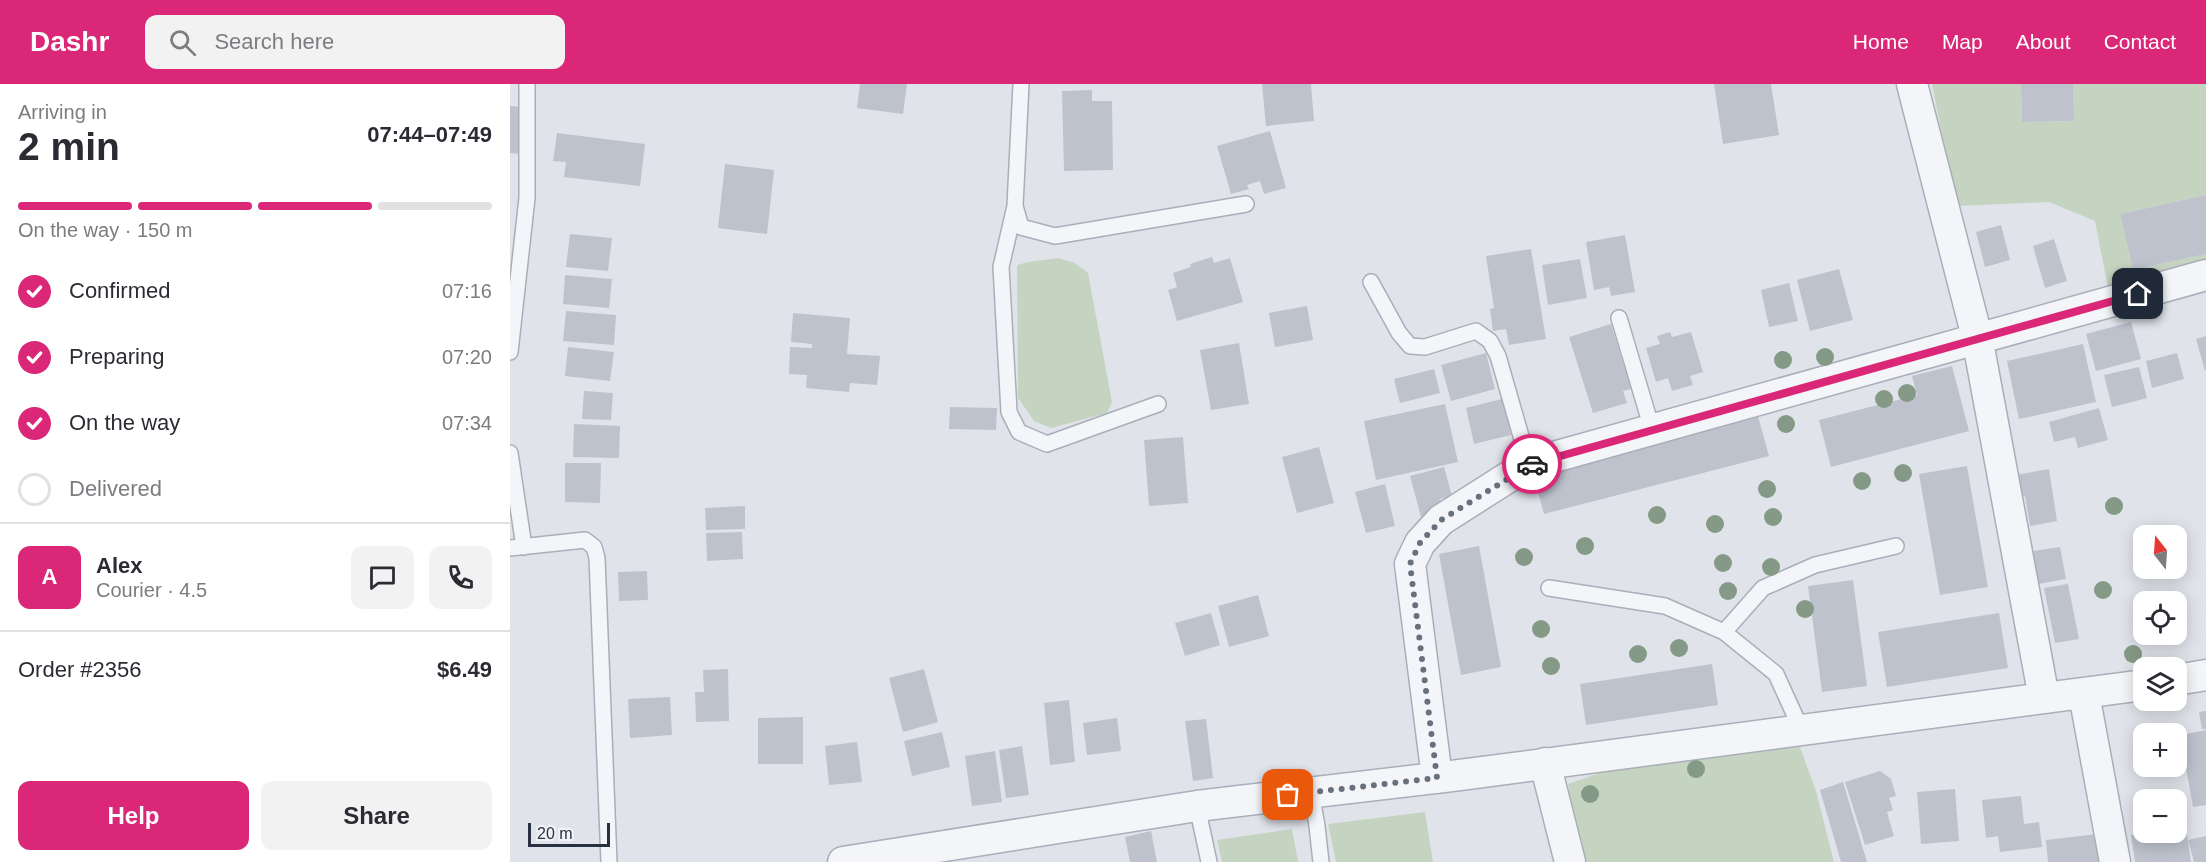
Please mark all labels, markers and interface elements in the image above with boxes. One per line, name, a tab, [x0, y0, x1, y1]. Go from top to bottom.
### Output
search box	[145, 15, 565, 69]
text: Dashr	[30, 26, 109, 57]
icon: search	[166, 26, 199, 59]
text: Search here	[214, 29, 334, 54]
text: Home	[1853, 30, 1909, 53]
text: Map	[1942, 30, 1983, 53]
text: About	[2016, 30, 2071, 53]
text: Contact	[2104, 30, 2176, 53]
text: Arriving in	[18, 101, 107, 123]
text: 07:44–07:49	[367, 122, 492, 147]
text: 2 min	[18, 125, 120, 168]
text: On the way · 150 m	[18, 219, 193, 241]
pin	[2112, 268, 2163, 319]
icon: check	[18, 275, 51, 308]
icon: home	[2121, 277, 2154, 310]
text: Confirmed	[69, 278, 170, 303]
text: 07:16	[442, 280, 492, 302]
icon: check	[18, 341, 51, 374]
text: Preparing	[69, 344, 164, 369]
text: 07:20	[442, 346, 492, 368]
icon: check	[18, 407, 51, 440]
text: On the way	[69, 410, 180, 435]
text: 07:34	[442, 412, 492, 434]
courier	[1502, 434, 1562, 494]
icon: car	[1516, 448, 1549, 481]
text: Delivered	[69, 476, 162, 501]
north arrow	[2133, 525, 2187, 579]
map controls	[2133, 525, 2187, 843]
button: chat	[351, 546, 414, 609]
button: phone	[429, 546, 492, 609]
text: Alex	[96, 553, 142, 578]
text: A	[42, 564, 57, 589]
text: Courier · 4.5	[96, 579, 207, 601]
button: locate	[2133, 591, 2187, 645]
text: Order #2356	[18, 657, 142, 682]
text: $6.49	[437, 657, 492, 682]
button: layers	[2133, 657, 2187, 711]
button: +	[2133, 723, 2187, 777]
pin	[1262, 769, 1313, 820]
icon: bag	[1271, 778, 1304, 811]
button: Help	[18, 781, 249, 850]
button: Share	[261, 781, 492, 850]
button: −	[2133, 789, 2187, 843]
scale bar	[528, 820, 610, 848]
text: 20 m	[537, 825, 573, 842]

